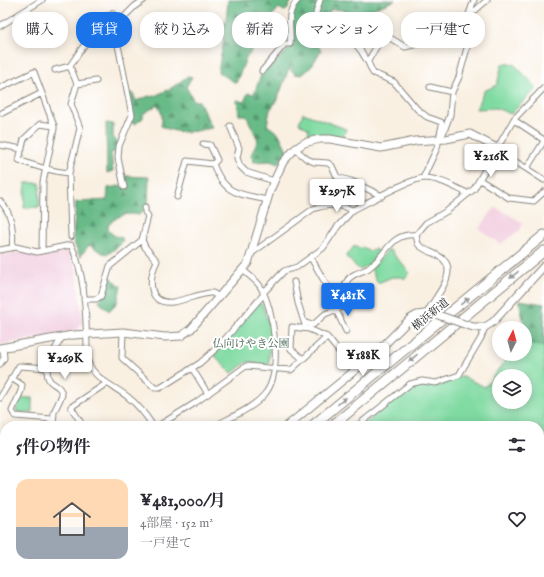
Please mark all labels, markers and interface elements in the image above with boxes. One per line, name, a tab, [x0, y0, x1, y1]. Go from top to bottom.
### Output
chip: 購入	[12, 12, 68, 48]
chip: 賃貸	[76, 12, 132, 48]
chip: 絞り込み	[140, 12, 224, 48]
chip: 新着	[232, 12, 288, 48]
chip: マンション	[296, 12, 393, 48]
chip: 一戸建て	[401, 12, 485, 48]
pin: ¥216K	[463, 144, 519, 178]
text: ¥216K	[473, 148, 509, 165]
pin: ¥297K	[309, 179, 365, 213]
text: ¥297K	[319, 183, 355, 200]
one-way arrow	[508, 271, 519, 280]
pin: ¥481K	[320, 283, 376, 317]
text: ¥481K	[330, 287, 366, 304]
street label: 横浜新道	[409, 295, 452, 334]
one-way arrow	[459, 297, 470, 306]
north arrow	[492, 321, 532, 361]
map controls	[492, 321, 532, 409]
park label: 仏向けやき公園	[213, 337, 290, 351]
pin: ¥188K	[335, 343, 391, 377]
pin: ¥269K	[37, 346, 93, 380]
text: ¥188K	[346, 347, 380, 364]
text: ¥269K	[47, 350, 83, 367]
one-way arrow	[408, 354, 419, 363]
button: layers	[492, 369, 532, 409]
one-way arrow	[337, 397, 348, 406]
icon: filters	[506, 434, 528, 456]
text: 5件の物件	[16, 437, 90, 458]
text: ¥481,000/月	[140, 491, 226, 512]
icon: home	[48, 495, 96, 543]
icon: heart	[506, 508, 528, 530]
text: 4部屋 · 152 m²	[140, 515, 213, 532]
text: 一戸建て	[140, 535, 192, 552]

